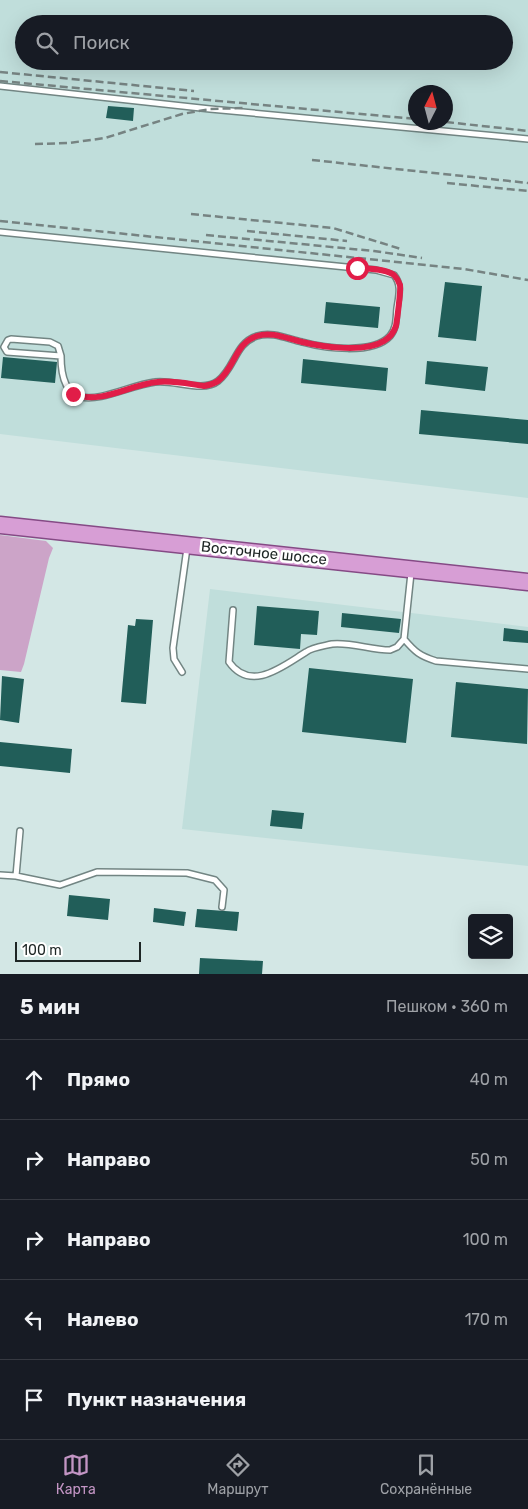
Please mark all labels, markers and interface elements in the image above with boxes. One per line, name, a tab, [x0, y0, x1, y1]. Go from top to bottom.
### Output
search box	[15, 15, 513, 70]
icon: search	[33, 29, 61, 57]
text: Поиск	[73, 31, 130, 54]
north arrow	[408, 85, 453, 130]
route start	[346, 257, 369, 280]
route end	[62, 383, 85, 406]
street label: Восточное шоссе	[200, 537, 328, 569]
map controls	[468, 914, 513, 959]
button: layers	[468, 914, 513, 959]
scale bar	[15, 939, 141, 962]
text: 100 m	[22, 942, 62, 959]
text: 5 мин	[20, 994, 80, 1019]
text: Пешком · 360 m	[386, 997, 508, 1016]
icon: ahead	[20, 1066, 48, 1094]
text: Прямо	[67, 1068, 130, 1091]
text: 40 m	[470, 1070, 508, 1089]
icon: right	[20, 1146, 48, 1174]
text: Направо	[67, 1148, 151, 1171]
text: 50 m	[470, 1150, 508, 1169]
icon: right	[20, 1226, 48, 1254]
text: Направо	[67, 1228, 151, 1251]
text: 100 m	[463, 1230, 508, 1249]
icon: left	[20, 1306, 48, 1334]
text: Налево	[67, 1308, 139, 1331]
text: 170 m	[465, 1310, 508, 1329]
icon: arrive	[20, 1386, 48, 1414]
text: Пункт назначения	[67, 1388, 246, 1411]
tab: Карта	[56, 1451, 96, 1498]
tab: Маршрут	[207, 1451, 268, 1498]
tab: Сохранённые	[380, 1451, 472, 1498]

